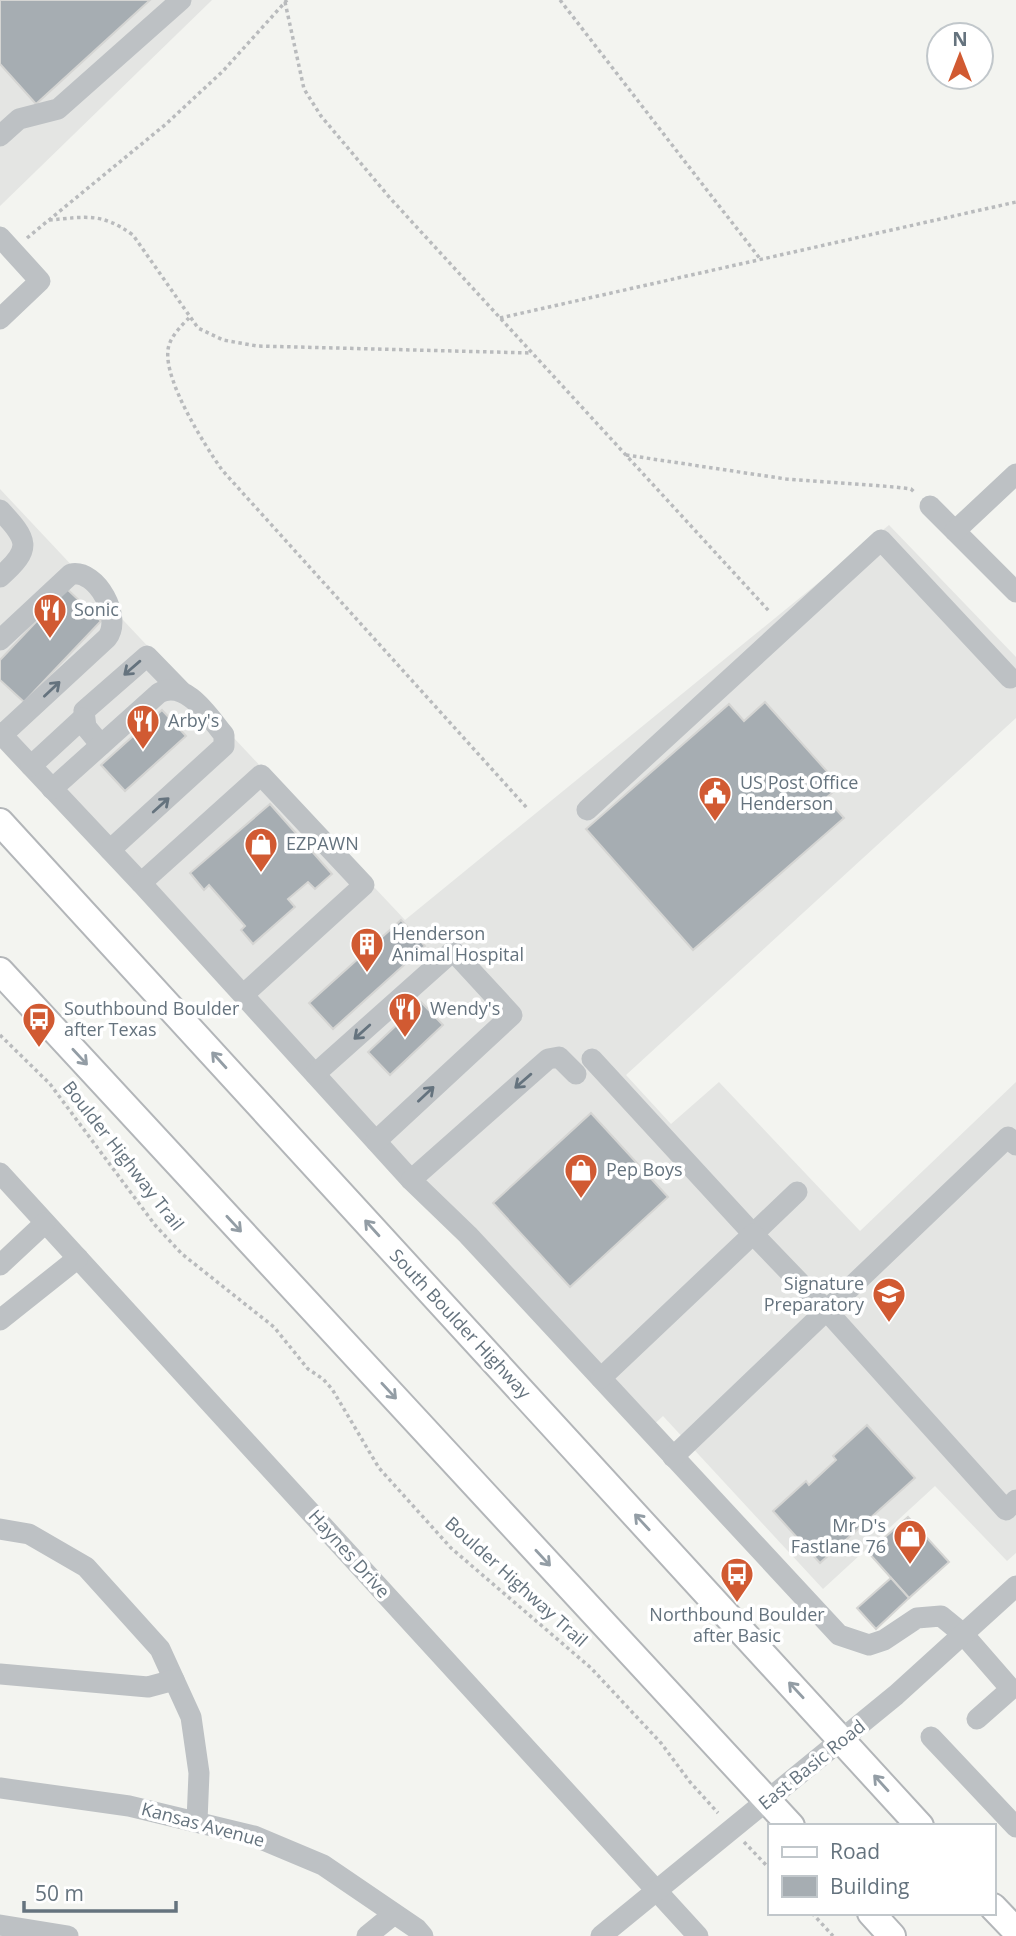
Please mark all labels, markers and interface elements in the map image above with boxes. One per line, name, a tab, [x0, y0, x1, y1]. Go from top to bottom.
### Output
north arrow	[925, 21, 995, 91]
text: N	[952, 26, 968, 52]
restaurant icon: Sonic	[31, 591, 69, 640]
place label: Sonic	[74, 597, 119, 621]
one-way arrow	[124, 660, 142, 676]
one-way arrow	[43, 680, 60, 697]
restaurant icon: Arby's	[124, 702, 162, 751]
place label: Arby's	[168, 708, 219, 732]
place label: US Post Office Henderson	[740, 770, 858, 815]
public building icon: US Post Office Henderson	[696, 774, 734, 823]
one-way arrow	[151, 797, 169, 813]
shop icon: EZPAWN	[242, 825, 280, 874]
place label: EZPAWN	[286, 831, 359, 855]
place label: Henderson Animal Hospital	[392, 921, 524, 966]
building icon: Henderson Animal Hospital	[348, 925, 386, 974]
restaurant icon: Wendy's	[386, 990, 424, 1039]
place label: Southbound Boulder after Texas	[64, 996, 240, 1041]
place label: Wendy's	[430, 996, 500, 1020]
bus stop icon: Southbound Boulder after Texas	[20, 1000, 58, 1049]
one-way arrow	[353, 1024, 371, 1040]
one-way arrow	[71, 1048, 88, 1065]
one-way arrow	[210, 1052, 227, 1069]
one-way arrow	[514, 1073, 532, 1089]
street label: Boulder Highway Trail	[58, 1076, 190, 1235]
one-way arrow	[417, 1086, 434, 1103]
shop icon: Pep Boys	[562, 1151, 600, 1200]
place label: Pep Boys	[606, 1157, 683, 1181]
one-way arrow	[226, 1215, 243, 1232]
one-way arrow	[364, 1220, 381, 1237]
street label: South Boulder Highway	[385, 1243, 537, 1404]
place label: Signature Preparatory	[764, 1271, 865, 1316]
school or university icon: Signature Preparatory	[870, 1275, 908, 1324]
one-way arrow	[380, 1382, 397, 1399]
street label: Haynes Drive	[304, 1504, 396, 1603]
street label: Boulder Highway Trail	[440, 1511, 593, 1652]
one-way arrow	[634, 1513, 650, 1531]
place label: Mr D's Fastlane 76	[791, 1513, 886, 1558]
shop icon: Mr D's Fastlane 76	[891, 1517, 929, 1566]
one-way arrow	[535, 1549, 552, 1566]
bus stop icon: Northbound Boulder after Basic	[718, 1555, 756, 1604]
place label: Northbound Boulder after Basic	[649, 1602, 825, 1647]
one-way arrow	[787, 1682, 804, 1699]
street label: East Basic Road	[753, 1714, 870, 1815]
one-way arrow	[872, 1775, 889, 1792]
street label: Kansas Avenue	[139, 1796, 267, 1852]
legend	[768, 1824, 995, 1915]
text: Road	[830, 1837, 880, 1865]
scale bar	[24, 1870, 177, 1914]
text: Building	[830, 1872, 909, 1900]
text: 50 m	[35, 1879, 84, 1907]

